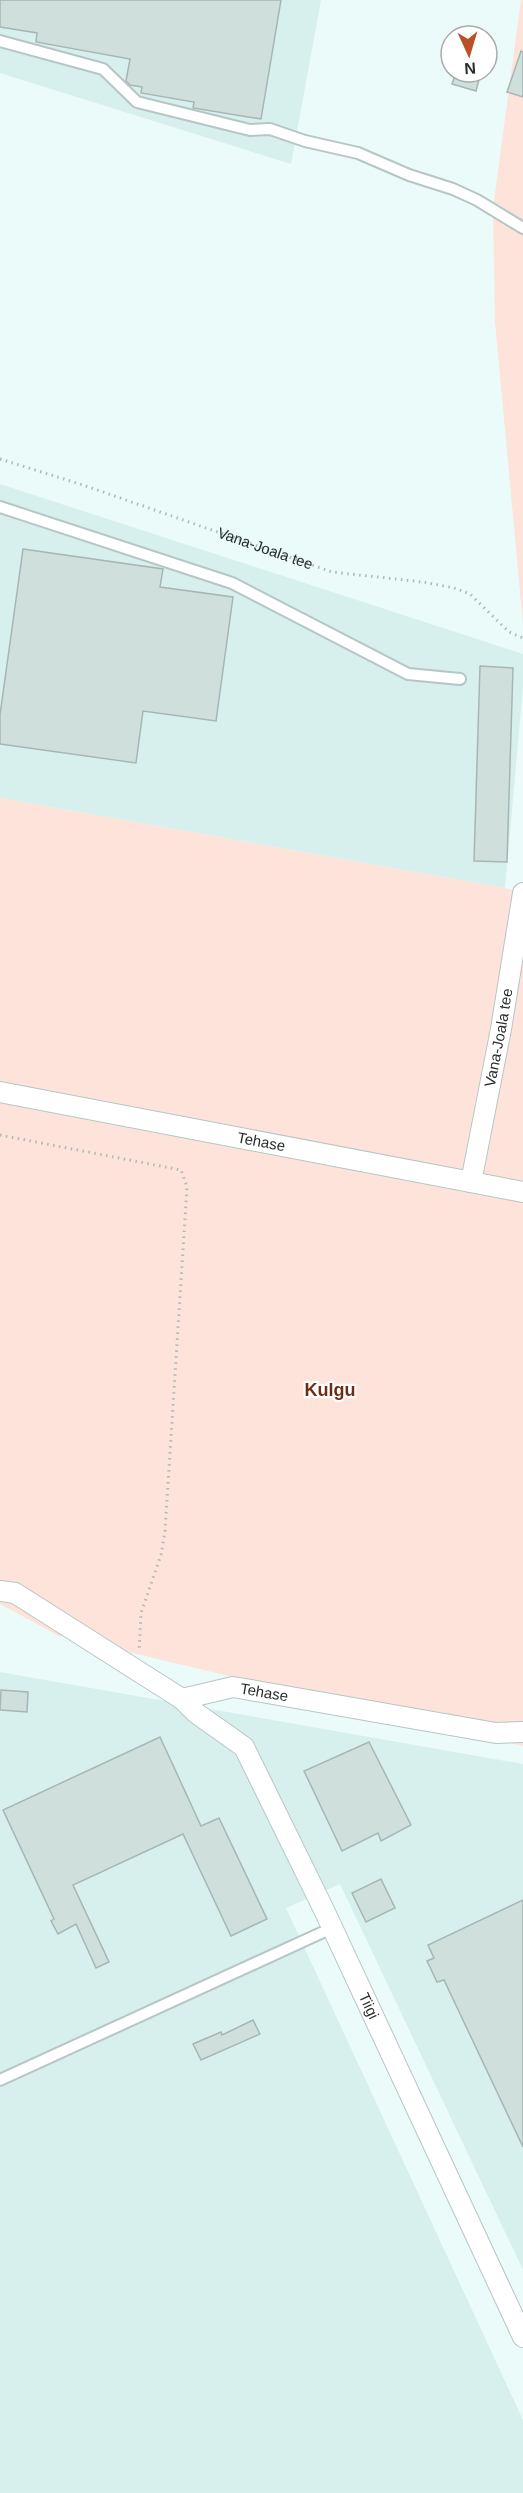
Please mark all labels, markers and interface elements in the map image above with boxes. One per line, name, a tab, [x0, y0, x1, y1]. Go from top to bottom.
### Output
north arrow	[439, 24, 499, 84]
text: N	[464, 60, 476, 77]
street label: Vana-Joala tee	[215, 524, 315, 573]
street label: Vana-Joala tee	[481, 987, 515, 1088]
street label: Tehase	[236, 1129, 287, 1154]
district label: Kulgu	[305, 1380, 356, 1400]
street label: Tehase	[239, 1679, 290, 1705]
street label: Tiigi	[356, 1990, 383, 2022]

